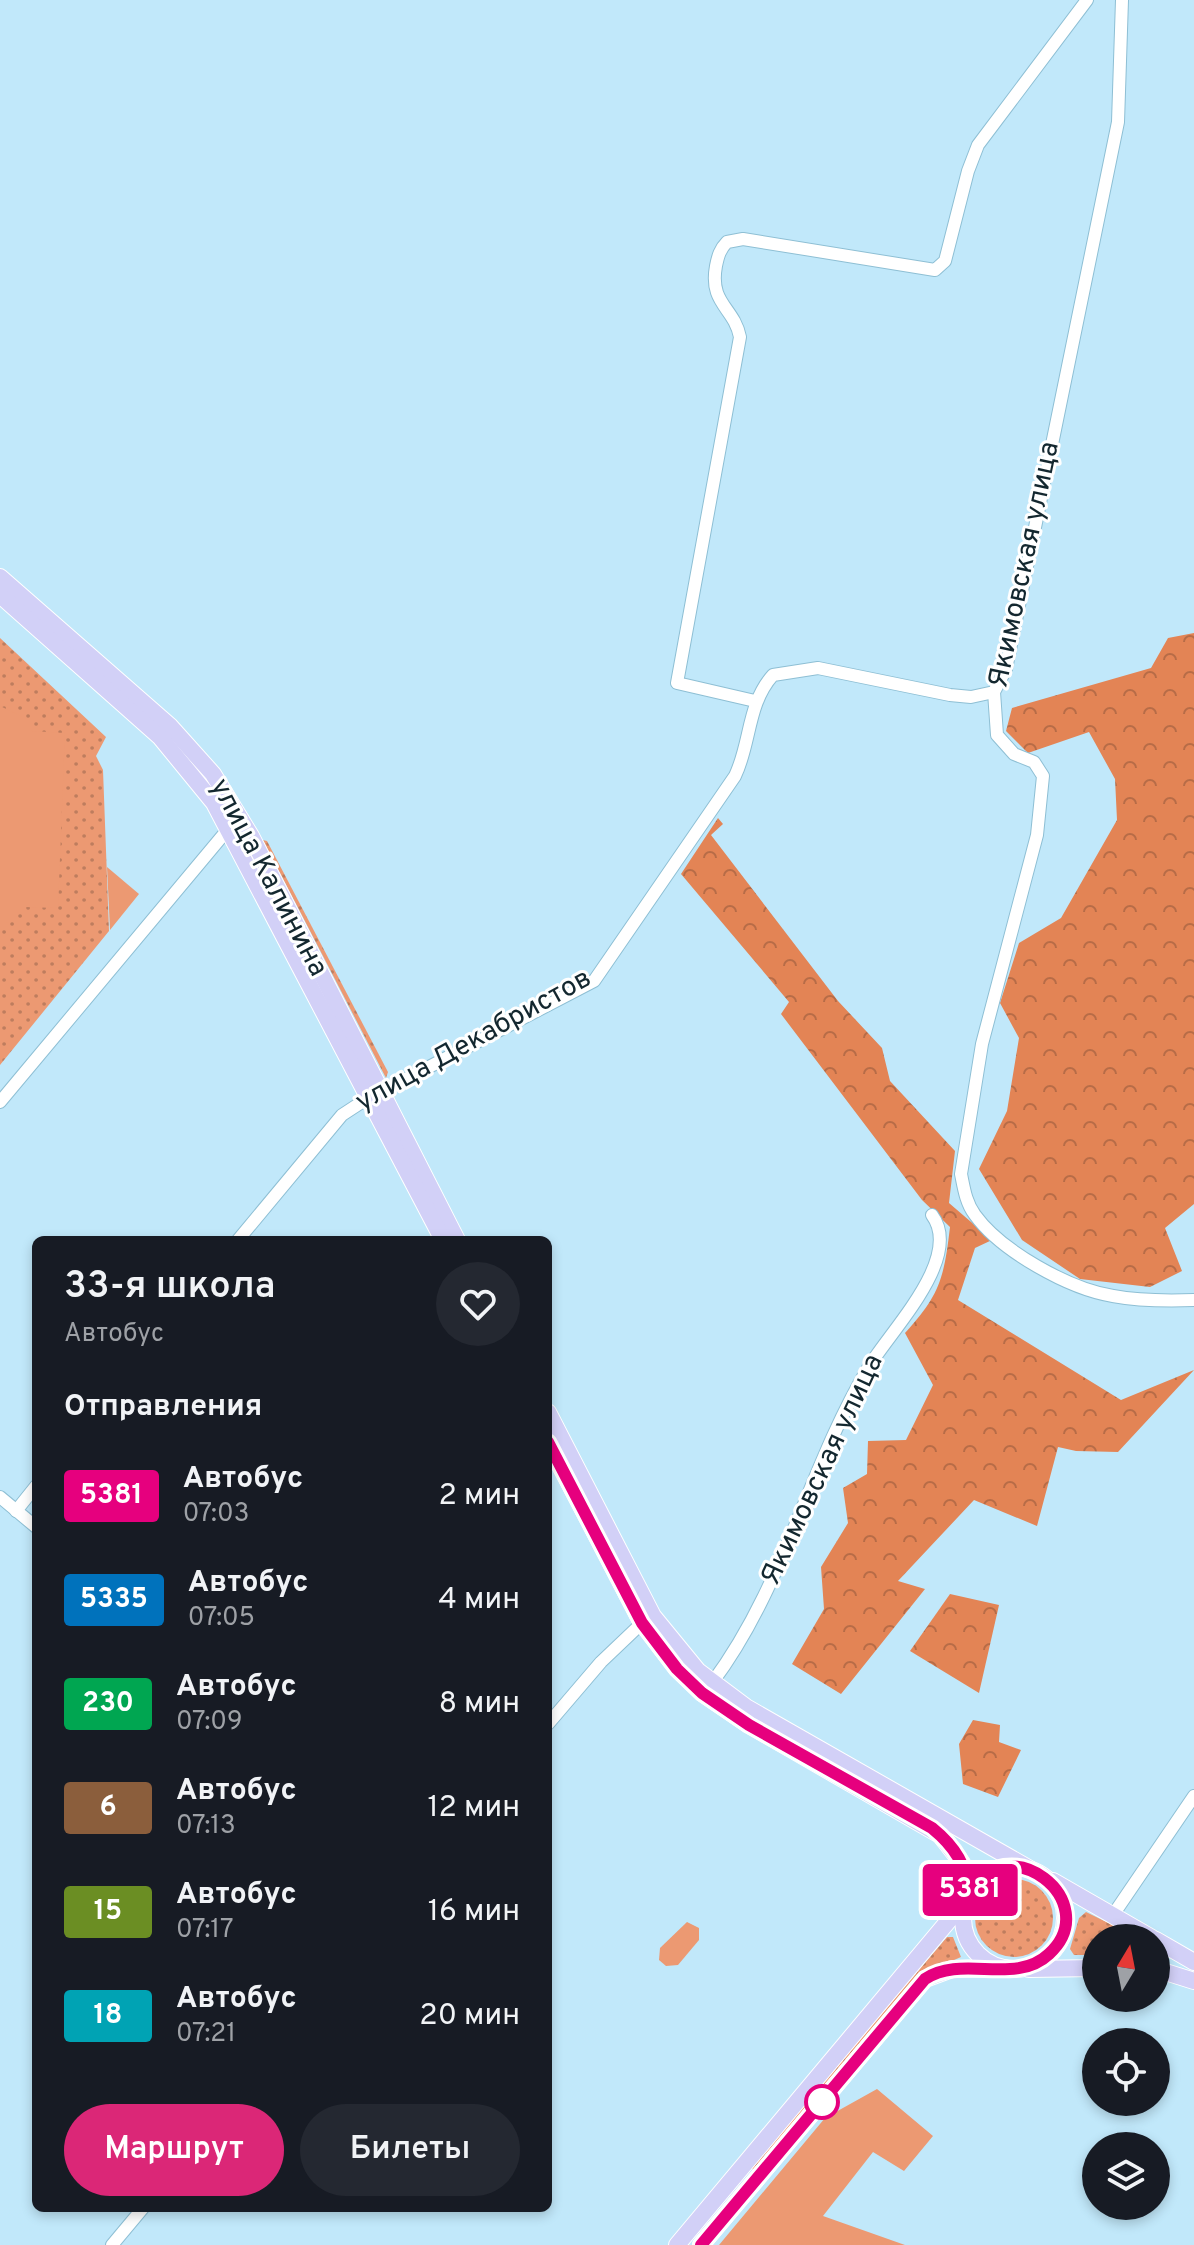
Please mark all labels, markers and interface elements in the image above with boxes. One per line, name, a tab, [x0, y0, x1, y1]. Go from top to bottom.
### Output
street label: Якимовская улица	[981, 438, 1069, 692]
street label: улица Калинина	[201, 773, 335, 983]
street label: улица Декабристов	[350, 961, 598, 1121]
button: heart	[436, 1262, 520, 1346]
text: 33-я школа	[64, 1263, 276, 1312]
text: Автобус	[64, 1318, 164, 1351]
street label: Якимовская улица	[754, 1349, 892, 1591]
text: Отправления	[64, 1389, 262, 1426]
text: Автобус	[183, 1461, 303, 1498]
text: 5381	[80, 1478, 143, 1514]
text: 2 мин	[439, 1478, 520, 1515]
text: 07:03	[183, 1498, 249, 1531]
text: Автобус	[188, 1565, 308, 1602]
text: 5335	[80, 1582, 148, 1618]
text: 4 мин	[438, 1582, 520, 1619]
text: 07:05	[188, 1602, 255, 1635]
text: Автобус	[176, 1669, 297, 1706]
text: 230	[82, 1686, 134, 1722]
text: 8 мин	[439, 1686, 520, 1723]
text: 07:09	[176, 1706, 243, 1739]
text: Автобус	[176, 1773, 297, 1810]
text: 6	[99, 1790, 117, 1826]
text: 12 мин	[427, 1790, 520, 1827]
text: 07:13	[176, 1810, 236, 1843]
line badge: 5381	[914, 1864, 1026, 1916]
text: 5381	[939, 1872, 1001, 1908]
text: Автобус	[176, 1877, 297, 1914]
text: 15	[94, 1894, 122, 1930]
text: 16 мин	[428, 1894, 520, 1931]
text: 07:17	[176, 1914, 233, 1947]
north arrow	[1082, 1924, 1170, 2012]
map controls	[1082, 1924, 1170, 2220]
text: Автобус	[176, 1981, 297, 2018]
text: 18	[94, 1998, 122, 2034]
text: 20 мин	[419, 1998, 520, 2035]
text: 07:21	[176, 2018, 236, 2051]
button: locate	[1082, 2028, 1170, 2116]
unlabelled marker	[805, 2085, 839, 2119]
button: Маршрут	[64, 2104, 284, 2196]
button: Билеты	[300, 2104, 520, 2196]
button: layers	[1082, 2132, 1170, 2220]

